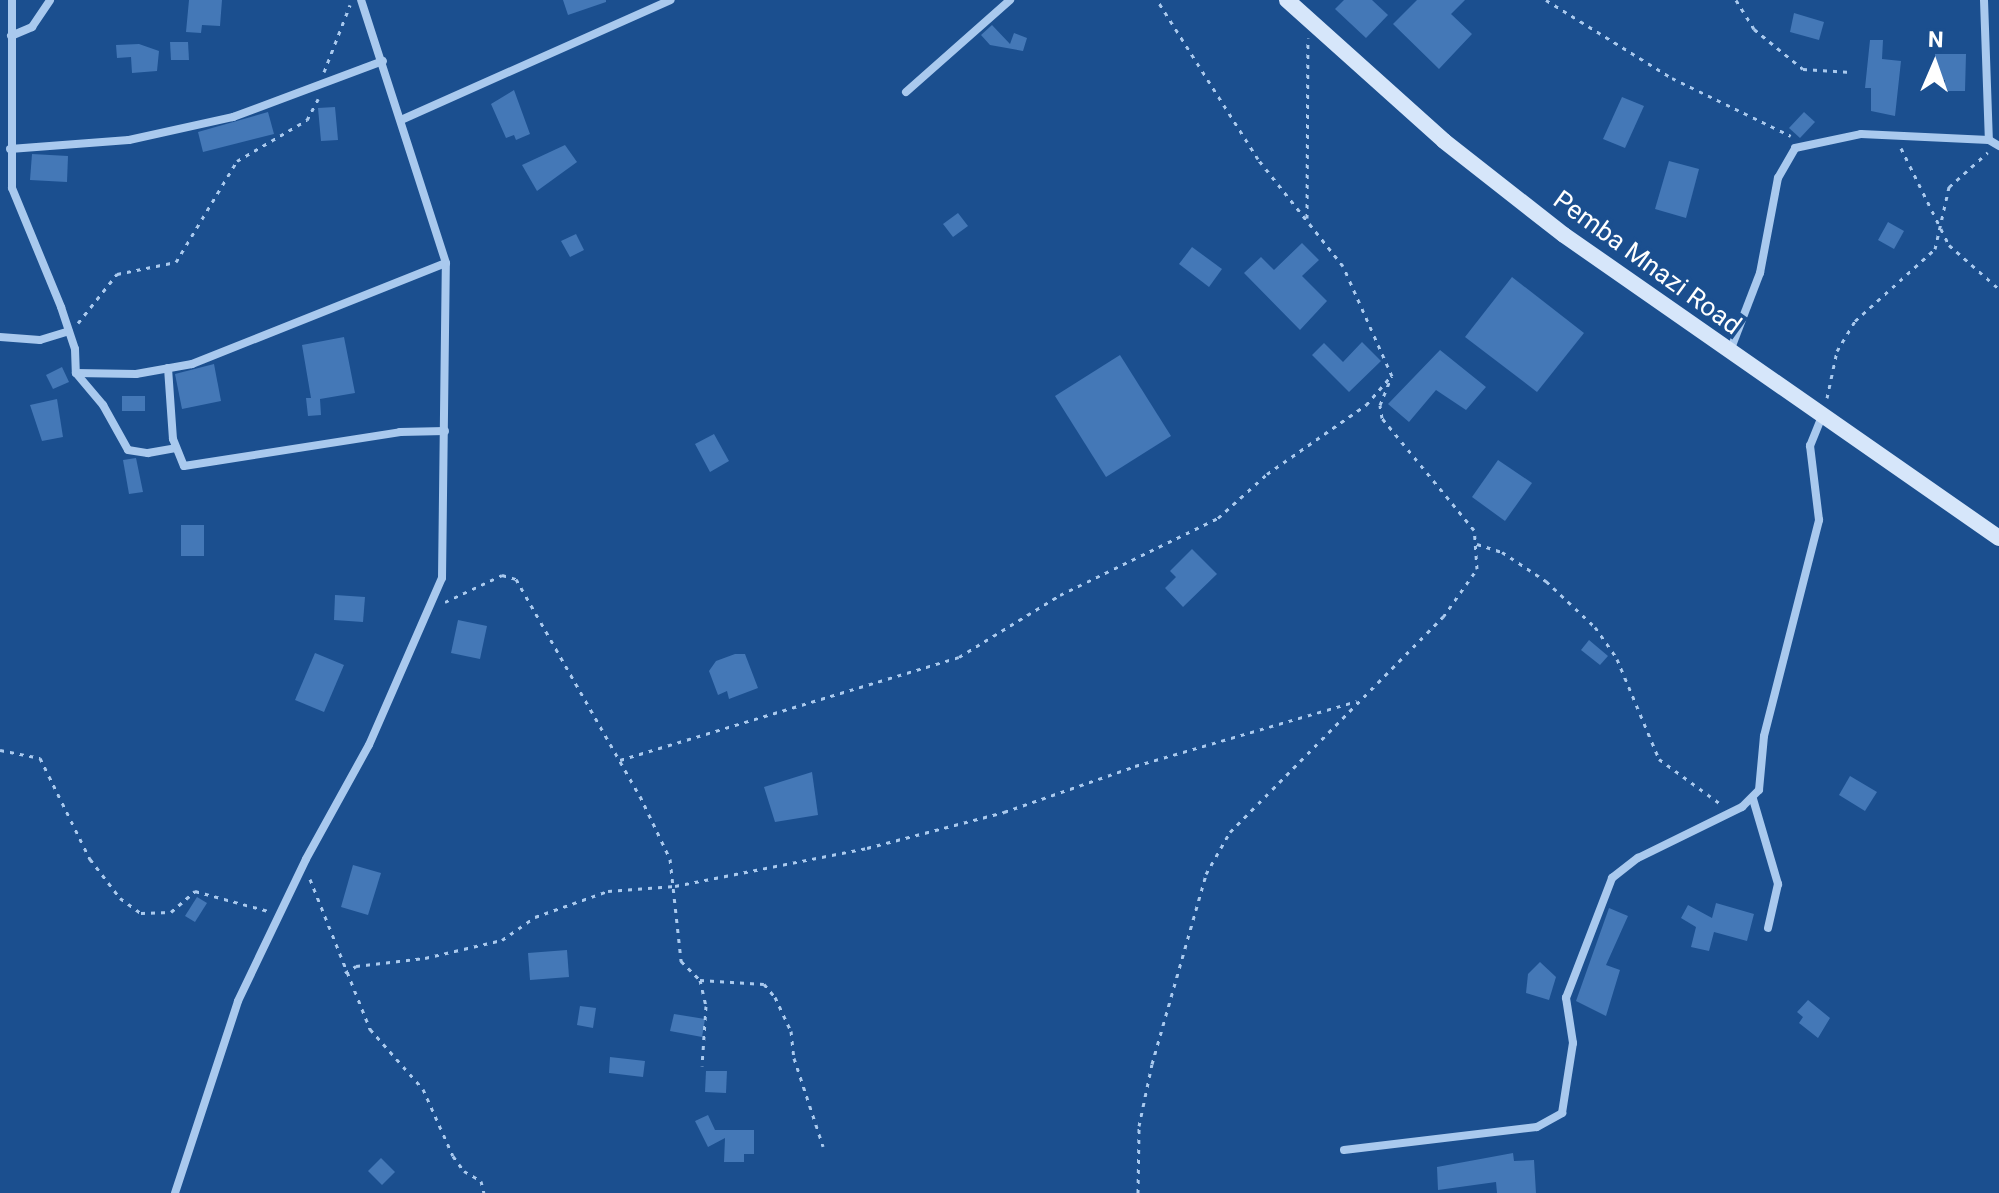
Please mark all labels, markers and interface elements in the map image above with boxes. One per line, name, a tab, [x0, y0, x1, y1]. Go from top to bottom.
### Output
north arrow	[1895, 24, 1975, 104]
text: N	[1928, 27, 1944, 52]
street label: Pemba Mnazi Road	[1547, 184, 1747, 342]

